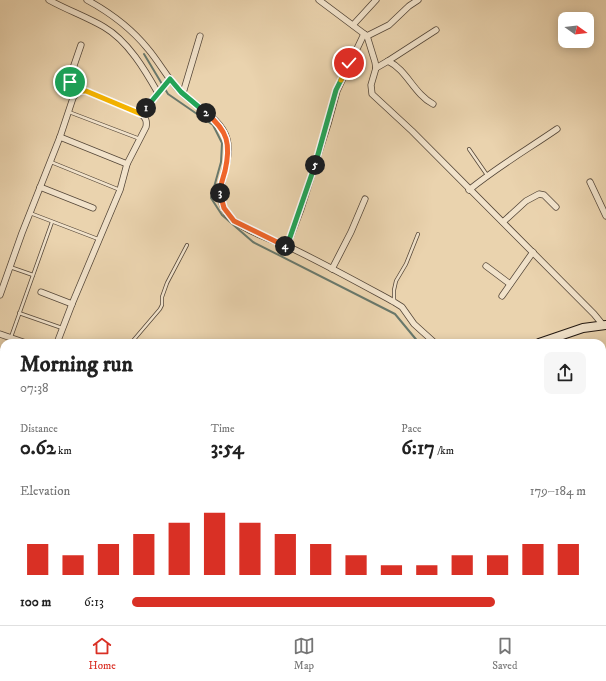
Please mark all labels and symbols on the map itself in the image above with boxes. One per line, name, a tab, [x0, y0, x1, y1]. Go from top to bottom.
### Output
north arrow	[558, 12, 594, 48]
pin	[332, 46, 366, 80]
pin	[53, 65, 87, 99]
pin: 1	[136, 98, 156, 118]
pin: 2	[196, 103, 216, 123]
pin: 5	[305, 155, 325, 175]
pin: 3	[210, 183, 230, 203]
pin: 4	[275, 236, 295, 256]

